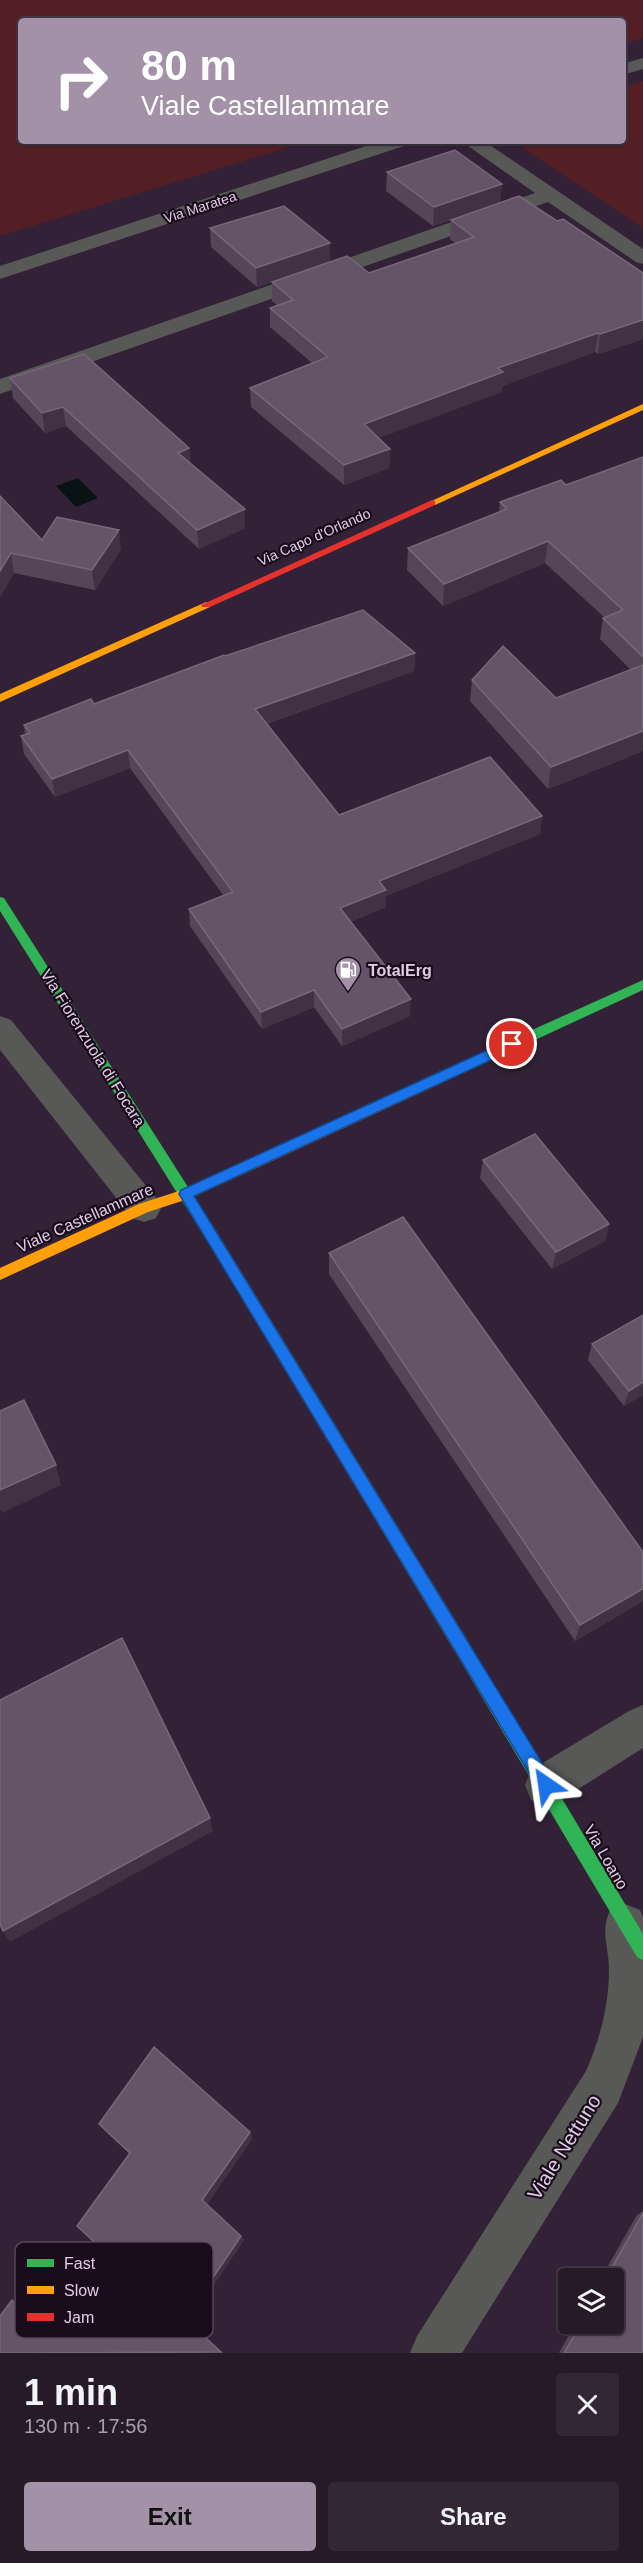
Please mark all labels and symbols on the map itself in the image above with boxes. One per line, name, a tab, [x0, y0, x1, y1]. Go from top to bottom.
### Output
street label: Via Maratea	[162, 188, 238, 226]
street label: Via Capo d'Orlando	[255, 505, 373, 569]
fuel station icon: TotalErg	[333, 955, 363, 993]
place label: TotalErg	[368, 962, 432, 979]
street label: Via Fiorenzuola di Focara	[38, 966, 148, 1130]
pin	[486, 1018, 537, 1069]
street label: Viale Castellammare	[14, 1180, 156, 1256]
position arrow	[514, 1753, 578, 1817]
street label: Via Loano	[581, 1822, 631, 1892]
street label: Viale Nettuno	[523, 2090, 605, 2204]
legend	[15, 2242, 213, 2338]
text: Fast	[64, 2255, 96, 2272]
text: Slow	[64, 2282, 99, 2299]
text: Jam	[64, 2309, 94, 2326]

